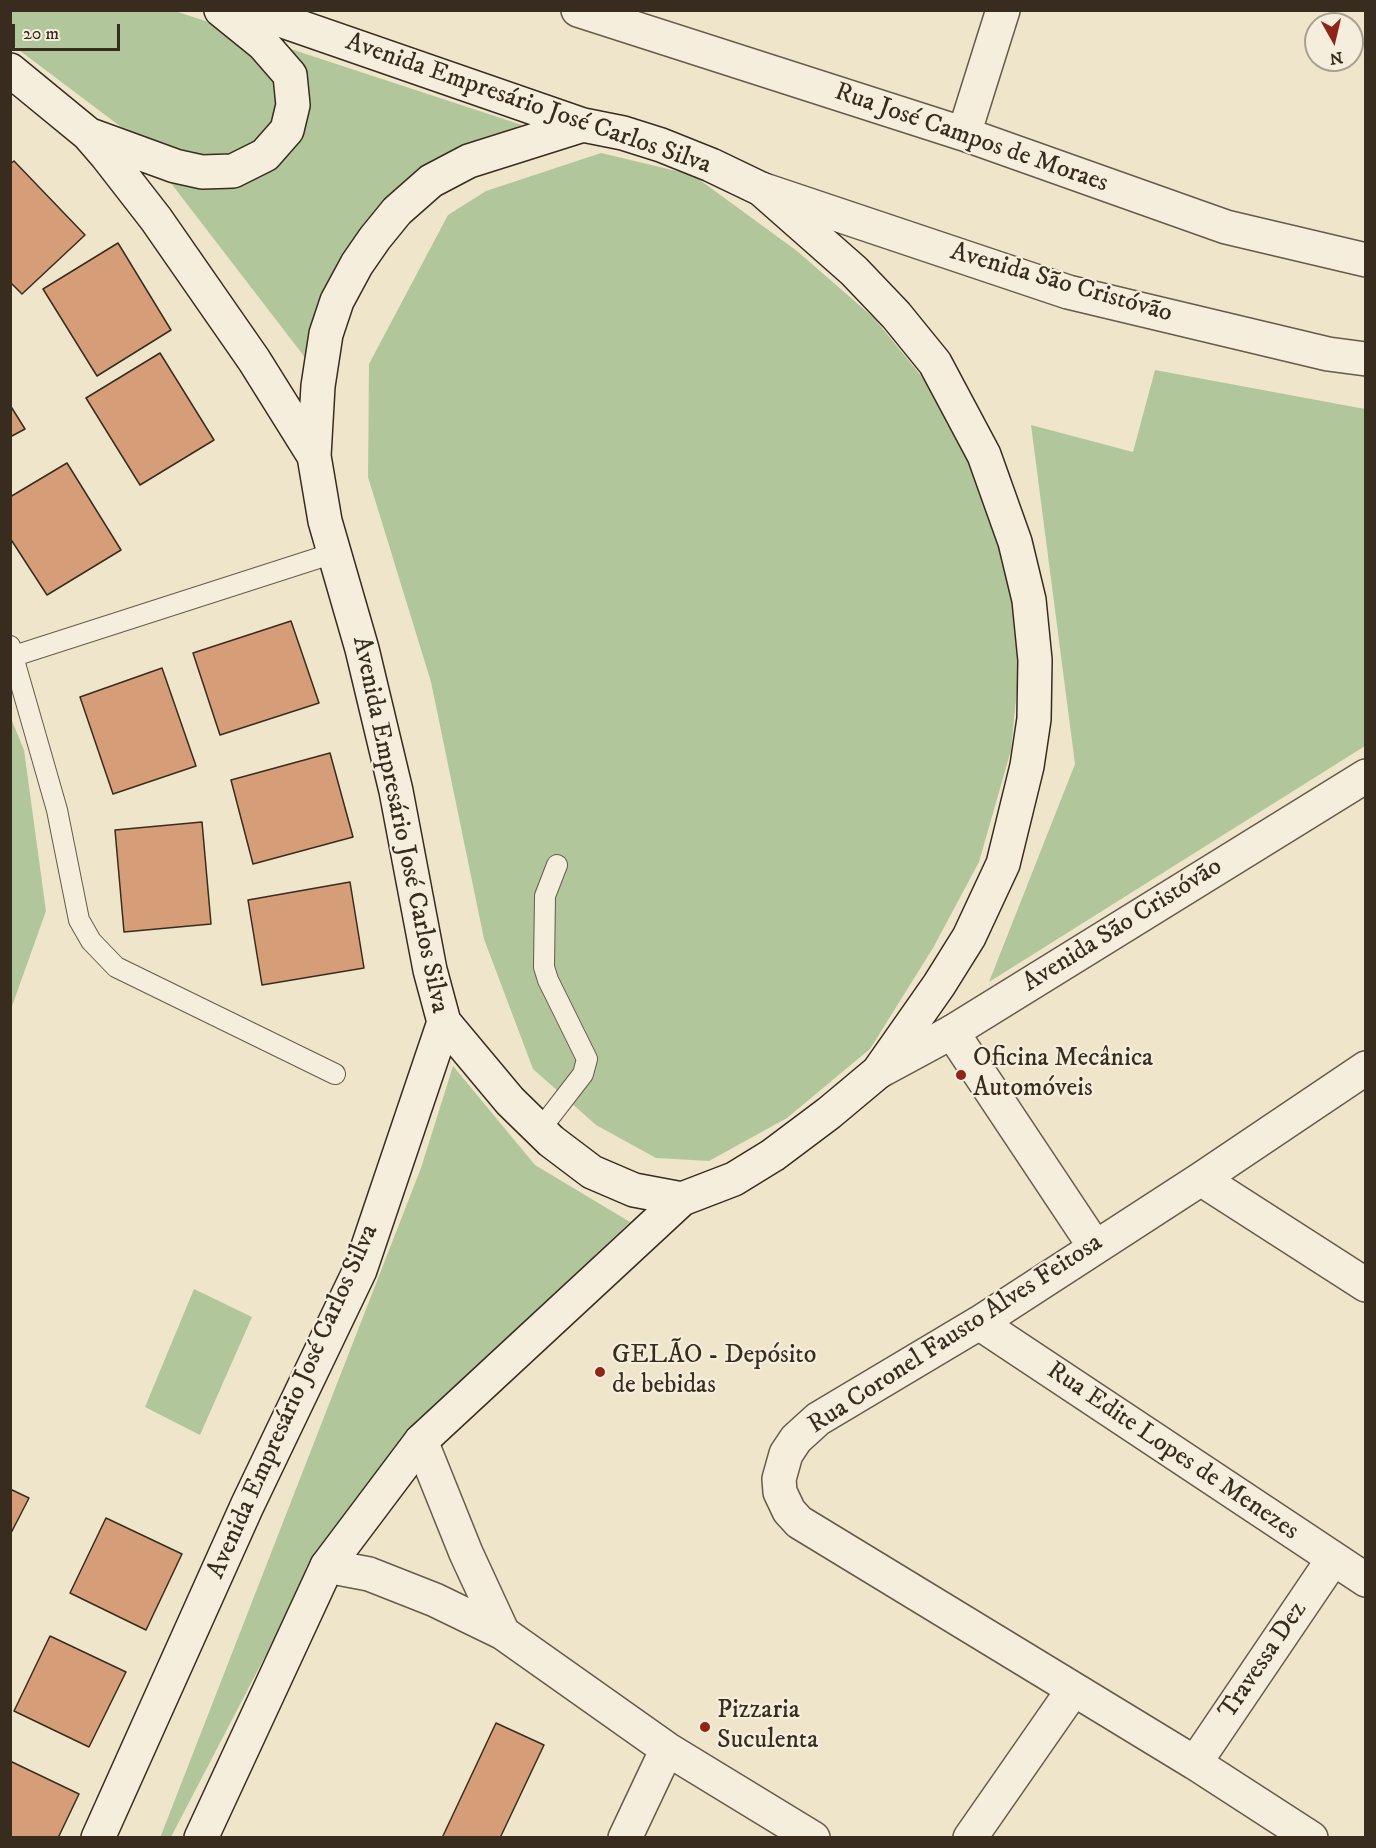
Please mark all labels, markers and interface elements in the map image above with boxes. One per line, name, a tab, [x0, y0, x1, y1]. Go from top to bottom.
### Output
scale bar	[15, 12, 123, 50]
north arrow	[1304, 12, 1364, 72]
text: 20 m	[23, 23, 59, 45]
street label: Avenida Empresário José Carlos Silva	[341, 28, 715, 182]
text: N	[1328, 47, 1344, 69]
street label: Rua José Campos de Moraes	[830, 77, 1112, 201]
street label: Avenida São Cristóvão	[946, 237, 1176, 331]
street label: Avenida Empresário José Carlos Silva	[344, 634, 454, 1016]
street label: Avenida São Cristóvão	[1018, 852, 1228, 1000]
place label: Oficina Mecânica Automóveis	[973, 1044, 1153, 1106]
marker: Oficina Mecânica Automóveis	[954, 1068, 968, 1082]
street label: Avenida Empresário José Carlos Silva	[202, 1220, 386, 1584]
street label: Rua Coronel Fausto Alves Feitosa	[803, 1228, 1109, 1442]
place label: GELÃO - Depósito de bebidas	[612, 1341, 816, 1402]
street label: Rua Edite Lopes de Menezes	[1040, 1356, 1304, 1548]
marker: GELÃO - Depósito de bebidas	[593, 1365, 607, 1379]
street label: Travessa Dez	[1213, 1596, 1315, 1726]
place label: Pizzaria Suculenta	[717, 1696, 818, 1757]
marker: Pizzaria Suculenta	[698, 1720, 712, 1734]

